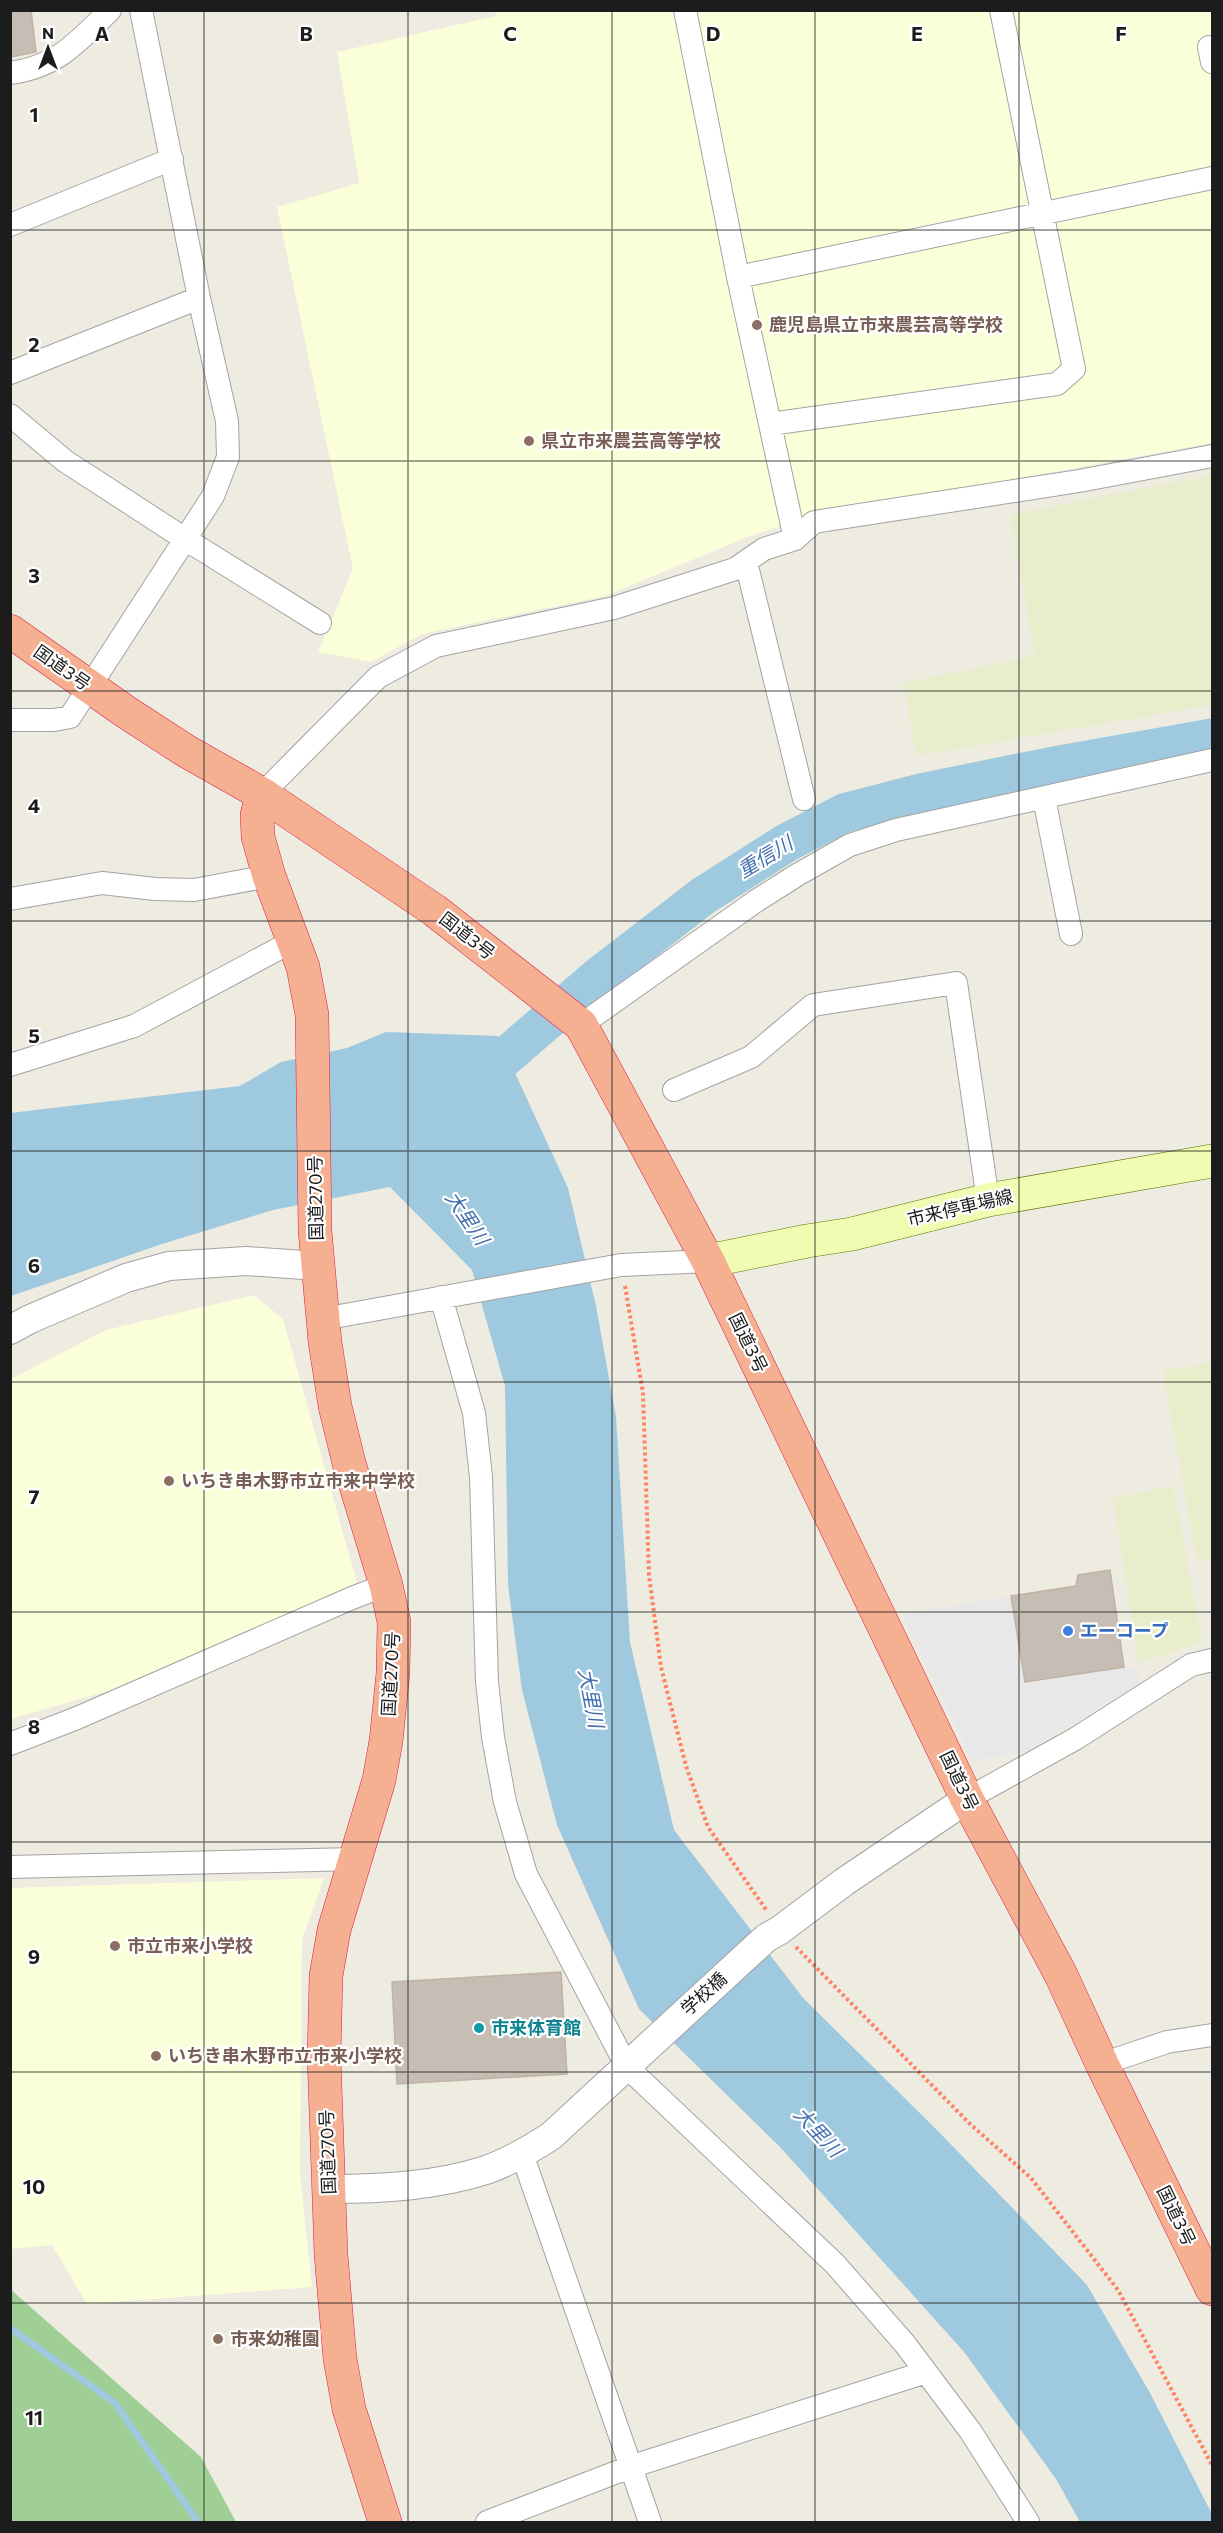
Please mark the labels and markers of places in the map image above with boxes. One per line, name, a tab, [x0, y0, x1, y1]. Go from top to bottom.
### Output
place label: 鹿児島県立市来農芸高等学校	[769, 313, 1003, 335]
marker: 鹿児島県立市来農芸高等学校	[750, 318, 764, 332]
place label: 県立市来農芸高等学校	[541, 429, 721, 451]
marker: 県立市来農芸高等学校	[522, 434, 536, 448]
place label: いちき串木野市立市来中学校	[181, 1469, 415, 1491]
marker: いちき串木野市立市来中学校	[162, 1474, 176, 1488]
place label: エーコープ	[1080, 1619, 1169, 1641]
marker: エーコープ	[1061, 1624, 1075, 1638]
place label: 市立市来小学校	[127, 1934, 253, 1956]
marker: 市立市来小学校	[108, 1939, 122, 1953]
place label: 市来体育館	[491, 2016, 581, 2038]
marker: 市来体育館	[472, 2021, 486, 2035]
place label: いちき串木野市立市来小学校	[168, 2044, 402, 2066]
marker: いちき串木野市立市来小学校	[149, 2049, 163, 2063]
place label: 市来幼稚園	[230, 2327, 320, 2349]
marker: 市来幼稚園	[211, 2332, 225, 2346]

